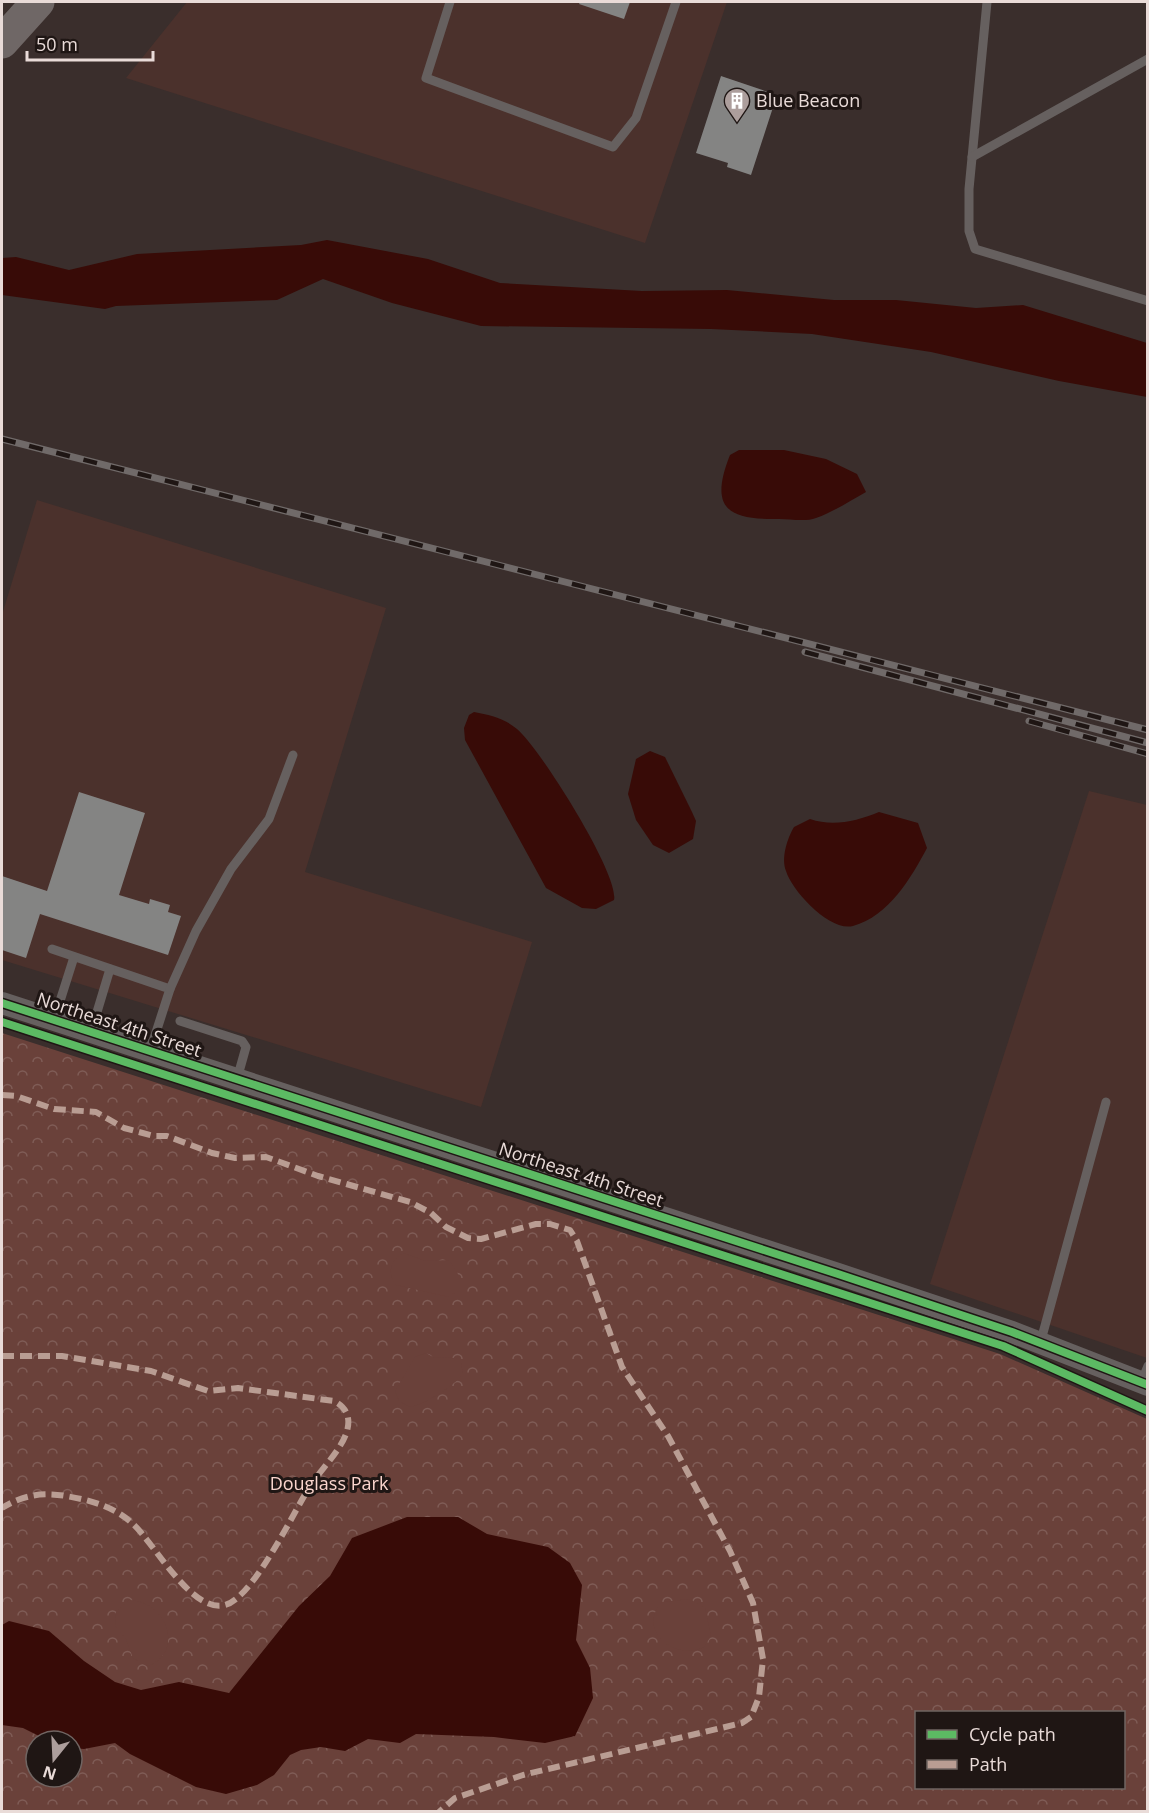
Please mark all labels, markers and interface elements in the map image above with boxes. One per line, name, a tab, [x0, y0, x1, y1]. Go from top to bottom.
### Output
scale bar	[27, 24, 153, 62]
text: 50 m	[36, 32, 78, 56]
building icon: Blue Beacon	[722, 86, 752, 124]
place label: Blue Beacon	[756, 88, 860, 112]
street label: Northeast 4th Street	[34, 986, 205, 1062]
street label: Northeast 4th Street	[496, 1136, 667, 1212]
park label: Douglass Park	[270, 1471, 389, 1495]
legend	[915, 1711, 1125, 1789]
text: Cycle path	[969, 1722, 1056, 1746]
north arrow	[24, 1729, 84, 1789]
text: Path	[969, 1752, 1007, 1776]
text: N	[40, 1761, 59, 1786]

